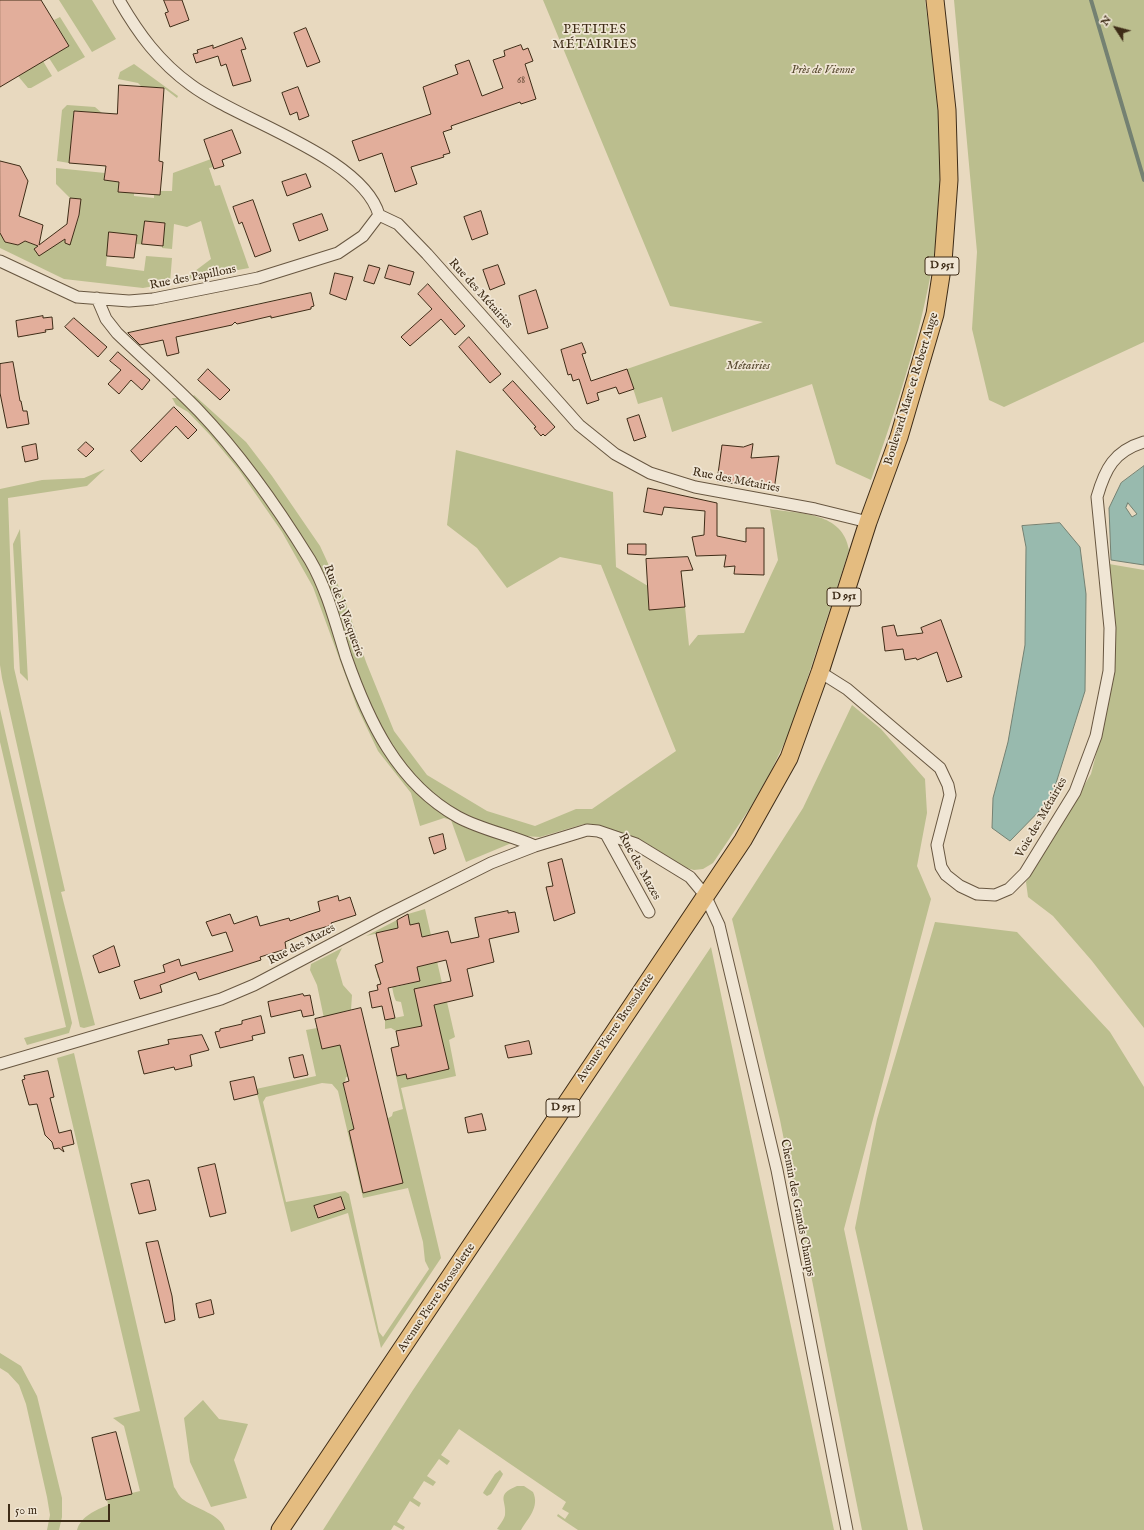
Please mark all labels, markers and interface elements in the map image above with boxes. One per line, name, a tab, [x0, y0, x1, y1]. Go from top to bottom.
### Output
north arrow	[1096, 8, 1136, 48]
text: N	[1098, 13, 1115, 29]
district label: PETITES MÉTAIRIES	[553, 22, 637, 53]
park label: Près de Vienne	[791, 64, 855, 78]
house number: 68	[517, 75, 525, 87]
street label: Rue des Métairies	[445, 256, 515, 332]
road number: D 951	[925, 257, 959, 275]
street label: Rue des Papillons	[149, 263, 237, 293]
street label: Boulevard Marc et Robert Auge	[882, 311, 942, 467]
park label: Métairies	[726, 360, 770, 374]
street label: Rue des Métairies	[691, 465, 781, 497]
street label: Rue de la Vacquerie	[320, 563, 366, 659]
road number: D 951	[827, 588, 861, 606]
street label: Voie des Métairies	[1013, 775, 1071, 861]
street label: Rue des Mazes	[615, 831, 663, 903]
street label: Rue des Mazes	[266, 921, 338, 969]
street label: Avenue Pierre Brossolette	[574, 971, 658, 1085]
road number: D 951	[546, 1099, 580, 1117]
street label: Chemin des Grands Champs	[777, 1138, 817, 1278]
street label: Avenue Pierre Brossolette	[395, 1241, 479, 1355]
scale bar	[10, 1496, 112, 1522]
text: 50 m	[15, 1503, 37, 1518]

